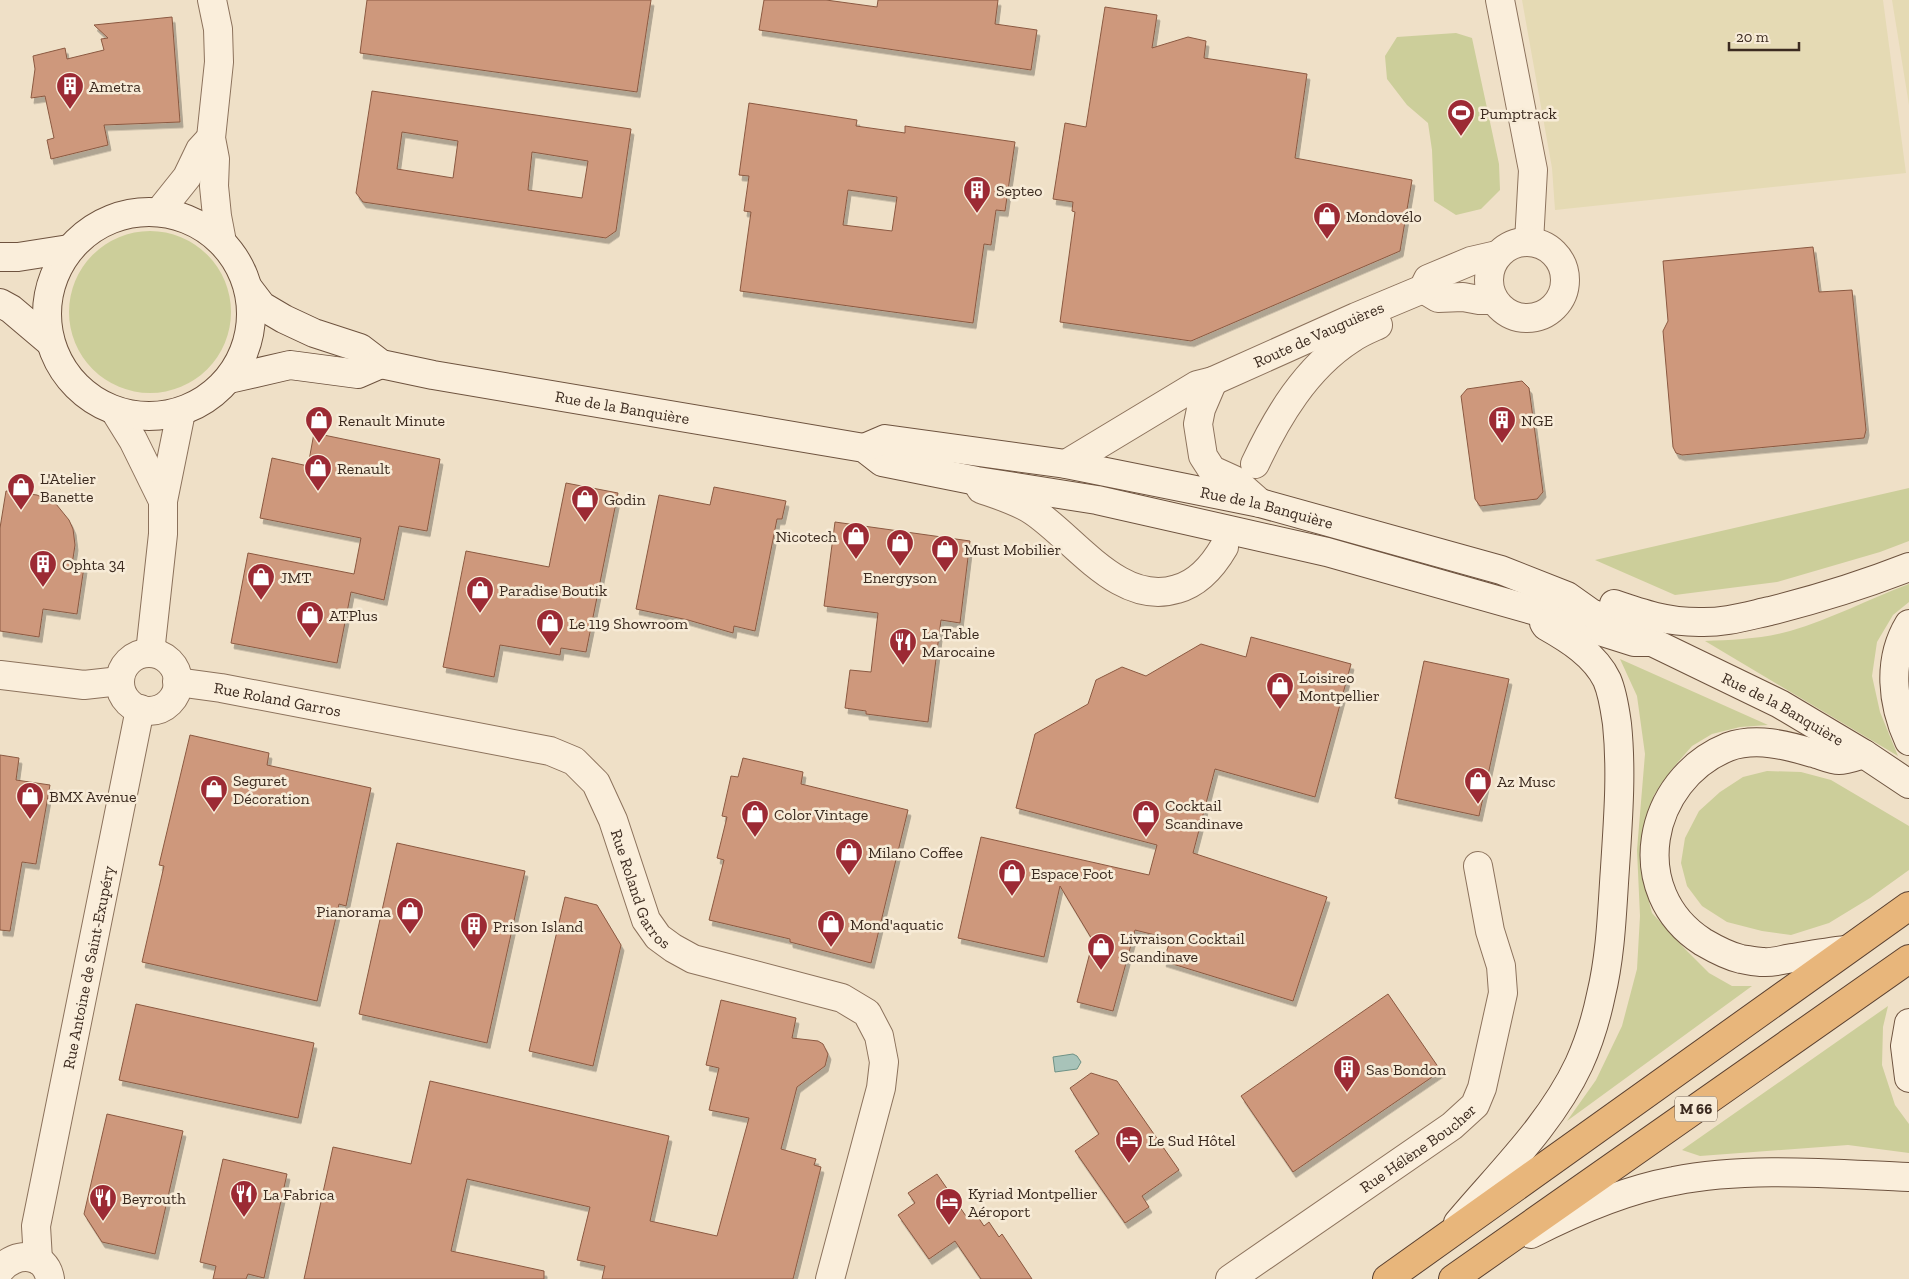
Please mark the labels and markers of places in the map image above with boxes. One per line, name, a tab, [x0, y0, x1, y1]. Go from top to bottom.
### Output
building icon: Ametra	[55, 71, 85, 110]
place label: Ametra	[89, 77, 141, 96]
sports icon: Pumptrack	[1446, 98, 1476, 137]
place label: Pumptrack	[1480, 104, 1558, 123]
building icon: Septeo	[962, 175, 992, 214]
place label: Septeo	[996, 181, 1043, 200]
shop icon: Mondovélo	[1312, 201, 1342, 240]
place label: Mondovélo	[1346, 207, 1422, 226]
shop icon: Renault Minute	[304, 405, 334, 444]
building icon: NGE	[1487, 405, 1517, 444]
place label: Renault Minute	[338, 411, 445, 430]
place label: NGE	[1521, 411, 1553, 430]
shop icon: Renault	[303, 453, 333, 492]
place label: Renault	[337, 459, 390, 478]
place label: L'Atelier Banette	[40, 469, 96, 506]
shop icon: L'Atelier Banette	[6, 472, 36, 511]
shop icon: Godin	[570, 484, 600, 523]
place label: Godin	[604, 490, 647, 509]
shop icon: Nicotech	[841, 521, 871, 560]
place label: Nicotech	[776, 527, 837, 546]
shop icon: Energyson	[885, 528, 915, 567]
shop icon: Must Mobilier	[930, 534, 960, 573]
place label: Must Mobilier	[964, 540, 1062, 559]
building icon: Ophta 34	[28, 549, 58, 588]
place label: Ophta 34	[62, 555, 126, 574]
shop icon: JMT	[246, 562, 276, 601]
place label: JMT	[280, 568, 311, 587]
place label: Energyson	[863, 568, 938, 587]
shop icon: Paradise Boutik	[465, 575, 495, 614]
place label: Paradise Boutik	[499, 581, 608, 600]
shop icon: ATPlus	[295, 600, 325, 639]
place label: ATPlus	[329, 606, 378, 625]
shop icon: Le 119 Showroom	[535, 608, 565, 647]
place label: Le 119 Showroom	[569, 614, 688, 633]
place label: La Table Marocaine	[922, 624, 995, 661]
restaurant icon: La Table Marocaine	[888, 627, 918, 666]
place label: Loisireo Montpellier	[1299, 668, 1380, 705]
shop icon: Loisireo Montpellier	[1265, 671, 1295, 710]
shop icon: Az Musc	[1463, 766, 1493, 805]
place label: Seguret Décoration	[233, 771, 310, 808]
place label: Az Musc	[1497, 772, 1556, 791]
shop icon: Seguret Décoration	[199, 774, 229, 813]
shop icon: BMX Avenue	[15, 781, 45, 820]
place label: BMX Avenue	[49, 787, 137, 806]
place label: Cocktail Scandinave	[1165, 796, 1243, 833]
shop icon: Color Vintage	[740, 799, 770, 838]
shop icon: Cocktail Scandinave	[1131, 799, 1161, 838]
place label: Color Vintage	[774, 805, 868, 824]
shop icon: Milano Coffee	[834, 837, 864, 876]
place label: Milano Coffee	[868, 843, 963, 862]
shop icon: Espace Foot	[997, 858, 1027, 897]
place label: Espace Foot	[1031, 864, 1114, 883]
shop icon: Pianorama	[395, 896, 425, 935]
place label: Pianorama	[316, 902, 391, 921]
shop icon: Mond'aquatic	[816, 909, 846, 948]
building icon: Prison Island	[459, 911, 489, 950]
place label: Mond'aquatic	[850, 915, 944, 934]
place label: Prison Island	[493, 917, 584, 936]
place label: Livraison Cocktail Scandinave	[1120, 929, 1245, 966]
shop icon: Livraison Cocktail Scandinave	[1086, 932, 1116, 971]
building icon: Sas Bondon	[1332, 1054, 1362, 1093]
place label: Sas Bondon	[1366, 1060, 1447, 1079]
hotel icon: Le Sud Hôtel	[1114, 1125, 1144, 1164]
place label: Le Sud Hôtel	[1148, 1131, 1235, 1150]
restaurant icon: La Fabrica	[229, 1179, 259, 1218]
restaurant icon: Beyrouth	[88, 1183, 118, 1222]
place label: Kyriad Montpellier Aéroport	[968, 1184, 1098, 1221]
place label: La Fabrica	[263, 1185, 335, 1204]
hotel icon: Kyriad Montpellier Aéroport	[934, 1187, 964, 1226]
place label: Beyrouth	[122, 1189, 186, 1208]

